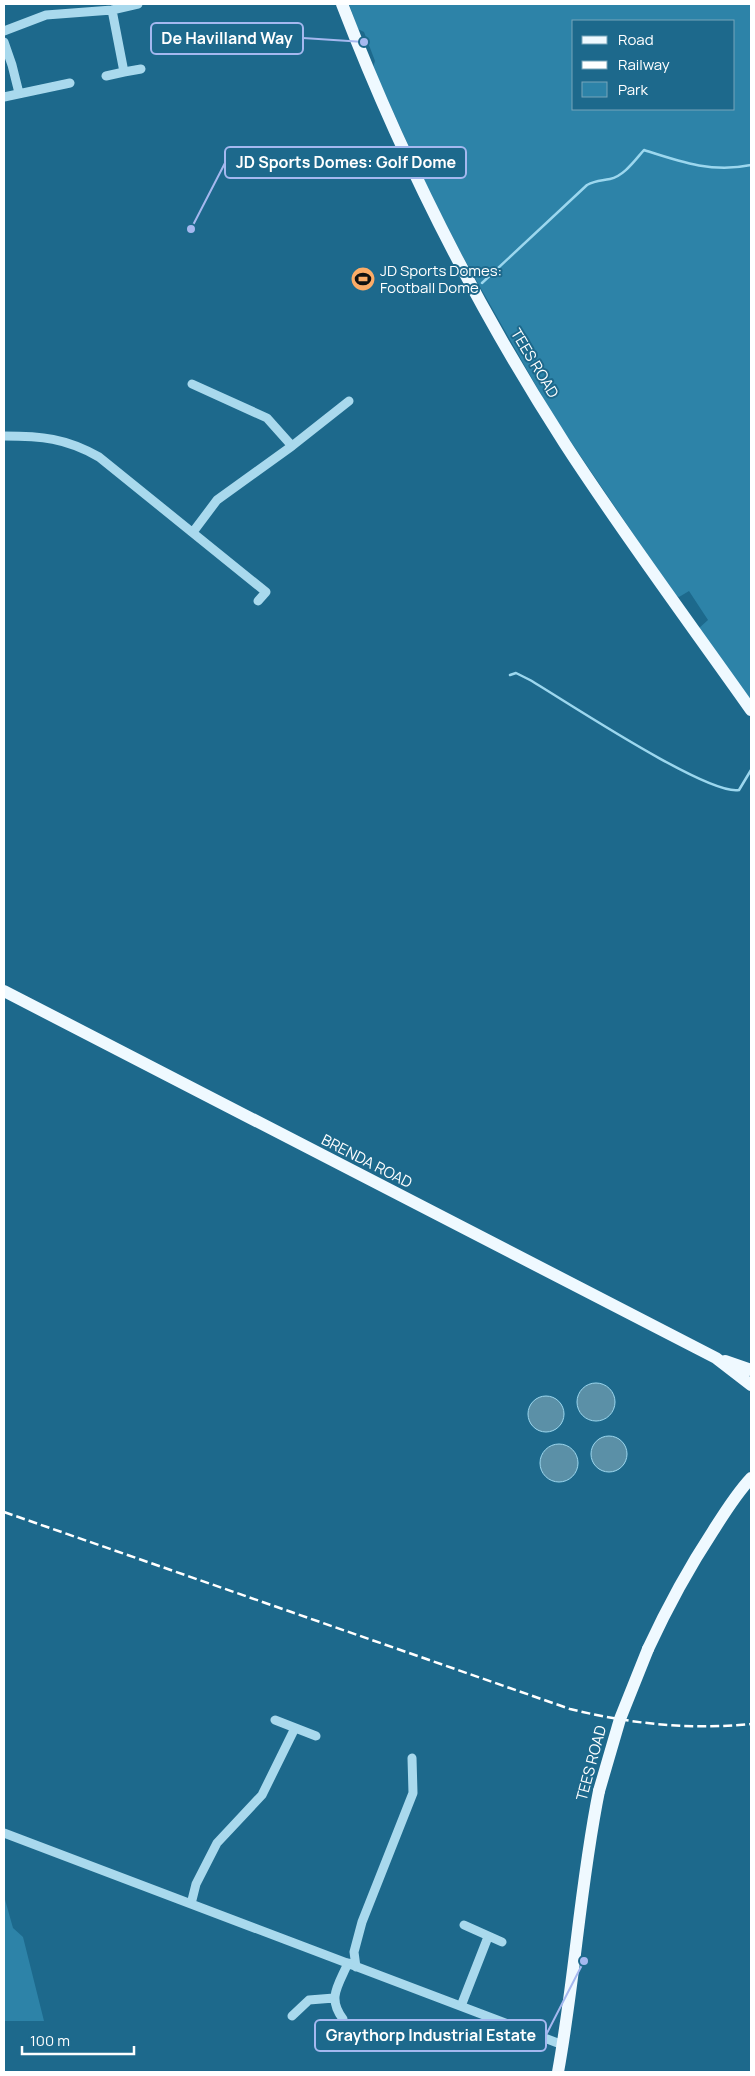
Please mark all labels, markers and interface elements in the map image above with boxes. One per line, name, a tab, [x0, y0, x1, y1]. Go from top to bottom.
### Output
legend	[572, 20, 735, 110]
callout: De Havilland Way	[151, 23, 303, 54]
text: De Havilland Way	[161, 27, 293, 49]
text: Road	[618, 29, 654, 50]
text: Railway	[618, 54, 670, 75]
text: Park	[618, 79, 648, 100]
callout: JD Sports Domes: Golf Dome	[225, 147, 466, 178]
text: JD Sports Domes: Golf Dome	[236, 151, 457, 173]
place label: JD Sports Domes: Football Dome	[380, 260, 502, 298]
sports icon: JD Sports Domes: Football Dome	[350, 266, 376, 292]
street label: TEES ROAD	[506, 324, 564, 402]
street label: BRENDA ROAD	[318, 1129, 416, 1193]
street label: TEES ROAD	[571, 1723, 611, 1803]
callout: Graythorp Industrial Estate	[315, 2020, 546, 2051]
scale bar	[22, 2024, 135, 2056]
text: Graythorp Industrial Estate	[326, 2024, 537, 2046]
text: 100 m	[30, 2030, 70, 2051]

